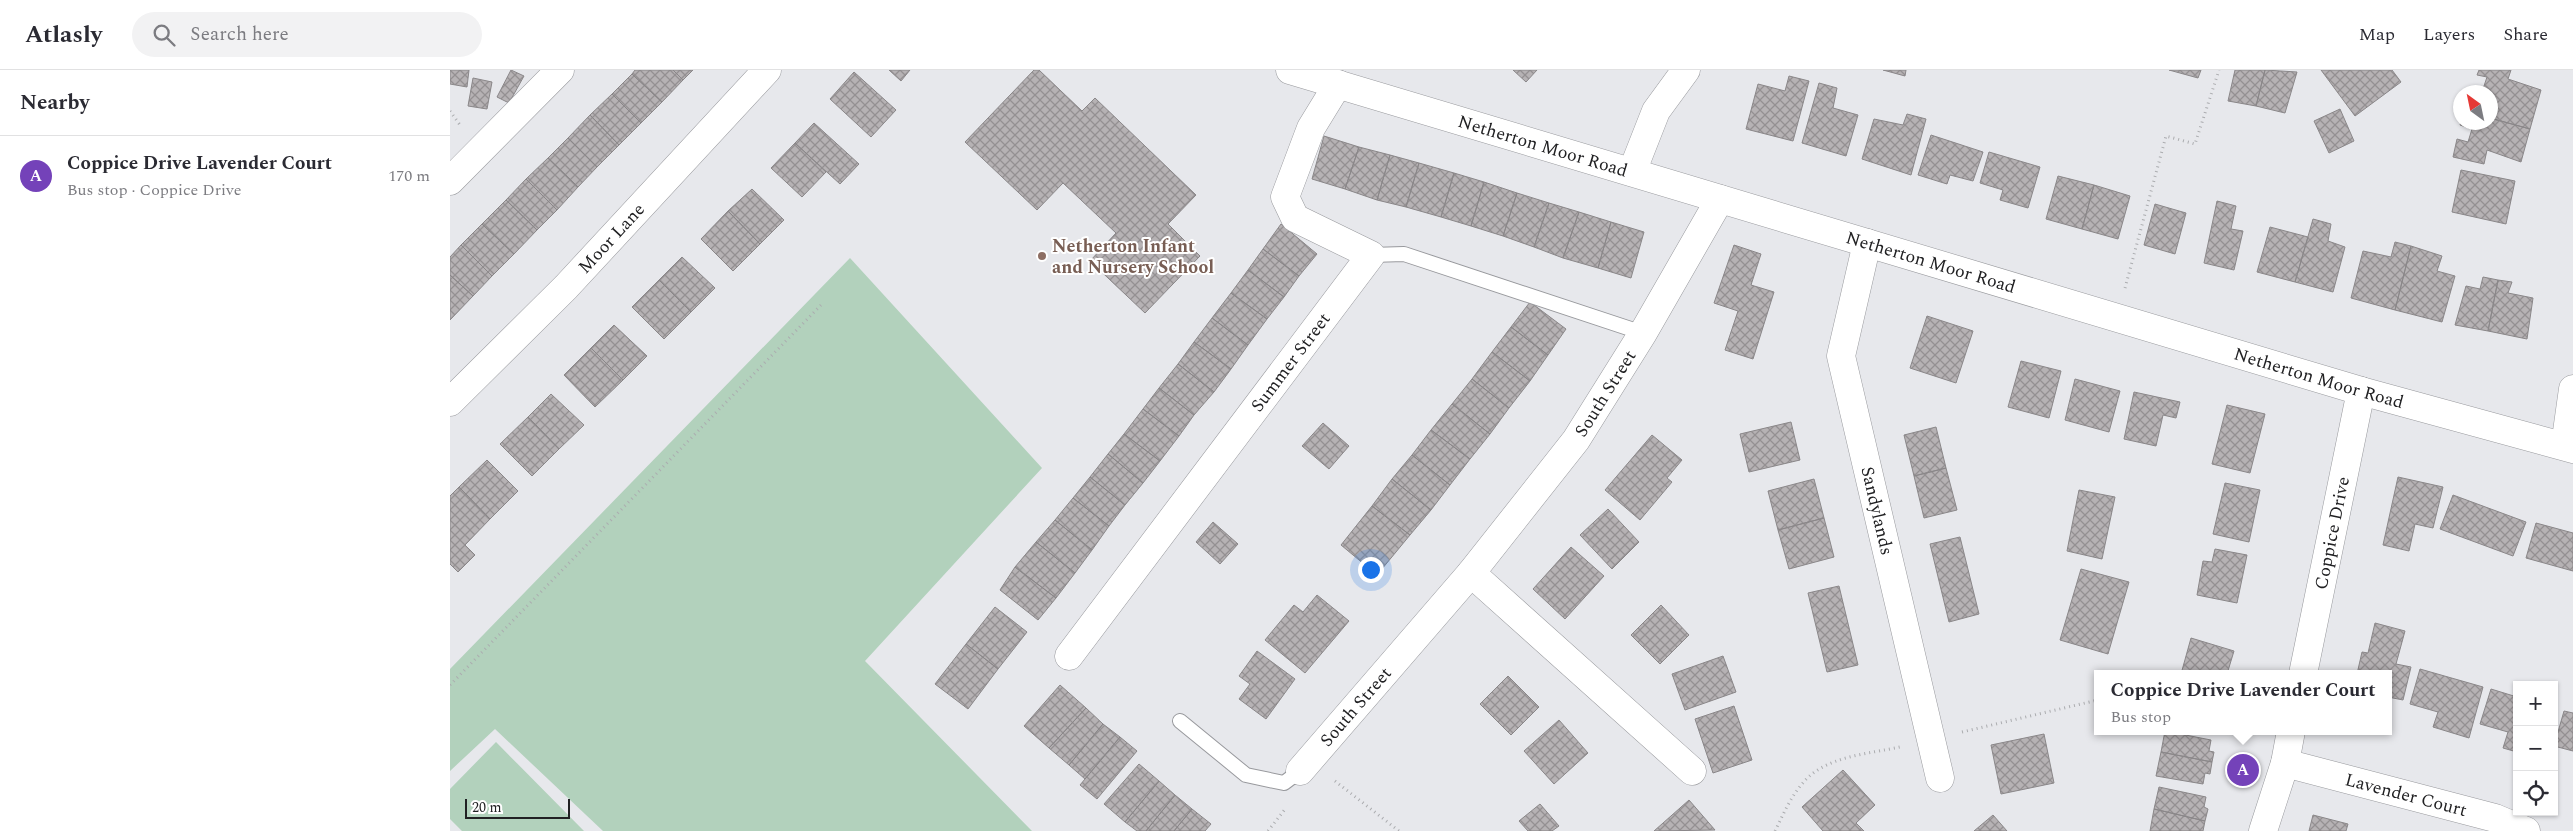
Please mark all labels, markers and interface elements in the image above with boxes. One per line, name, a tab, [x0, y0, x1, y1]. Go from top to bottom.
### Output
search box	[132, 12, 482, 57]
text: Atlasly	[25, 17, 102, 53]
text: Search here	[190, 20, 289, 49]
icon: search	[150, 21, 178, 49]
text: Map	[2359, 21, 2395, 48]
text: Layers	[2423, 21, 2475, 48]
text: Share	[2503, 21, 2548, 48]
north arrow	[2453, 85, 2498, 130]
text: Nearby	[20, 87, 90, 119]
street label: Netherton Moor Road	[1455, 108, 1631, 184]
text: Coppice Drive Lavender Court	[67, 149, 332, 178]
text: A	[30, 164, 42, 188]
text: 170 m	[388, 164, 430, 188]
text: Bus stop · Coppice Drive	[67, 178, 242, 202]
street label: Moor Lane	[572, 197, 651, 280]
street label: Netherton Moor Road	[1843, 224, 2019, 300]
place label: Netherton Infant and Nursery School	[1052, 233, 1214, 281]
marker: Netherton Infant and Nursery School	[1036, 250, 1048, 262]
street label: Summer Street	[1244, 307, 1337, 417]
street label: Netherton Moor Road	[2231, 340, 2407, 416]
street label: South Street	[1568, 345, 1643, 442]
street label: Sandylands	[1854, 464, 1901, 558]
street label: Coppice Drive	[2307, 474, 2357, 592]
your location	[1358, 557, 1384, 583]
street label: South Street	[1313, 661, 1398, 753]
popup	[2094, 670, 2392, 735]
text: Coppice Drive Lavender Court	[2110, 676, 2376, 705]
map controls	[2513, 681, 2558, 816]
button: +	[2513, 681, 2558, 726]
text: Bus stop	[2110, 705, 2171, 729]
button: −	[2513, 726, 2558, 771]
pin: A	[2227, 751, 2259, 789]
street label: Lavender Court	[2342, 766, 2470, 824]
button: locate	[2513, 771, 2558, 816]
scale bar	[465, 796, 570, 819]
text: 20 m	[472, 797, 502, 818]

